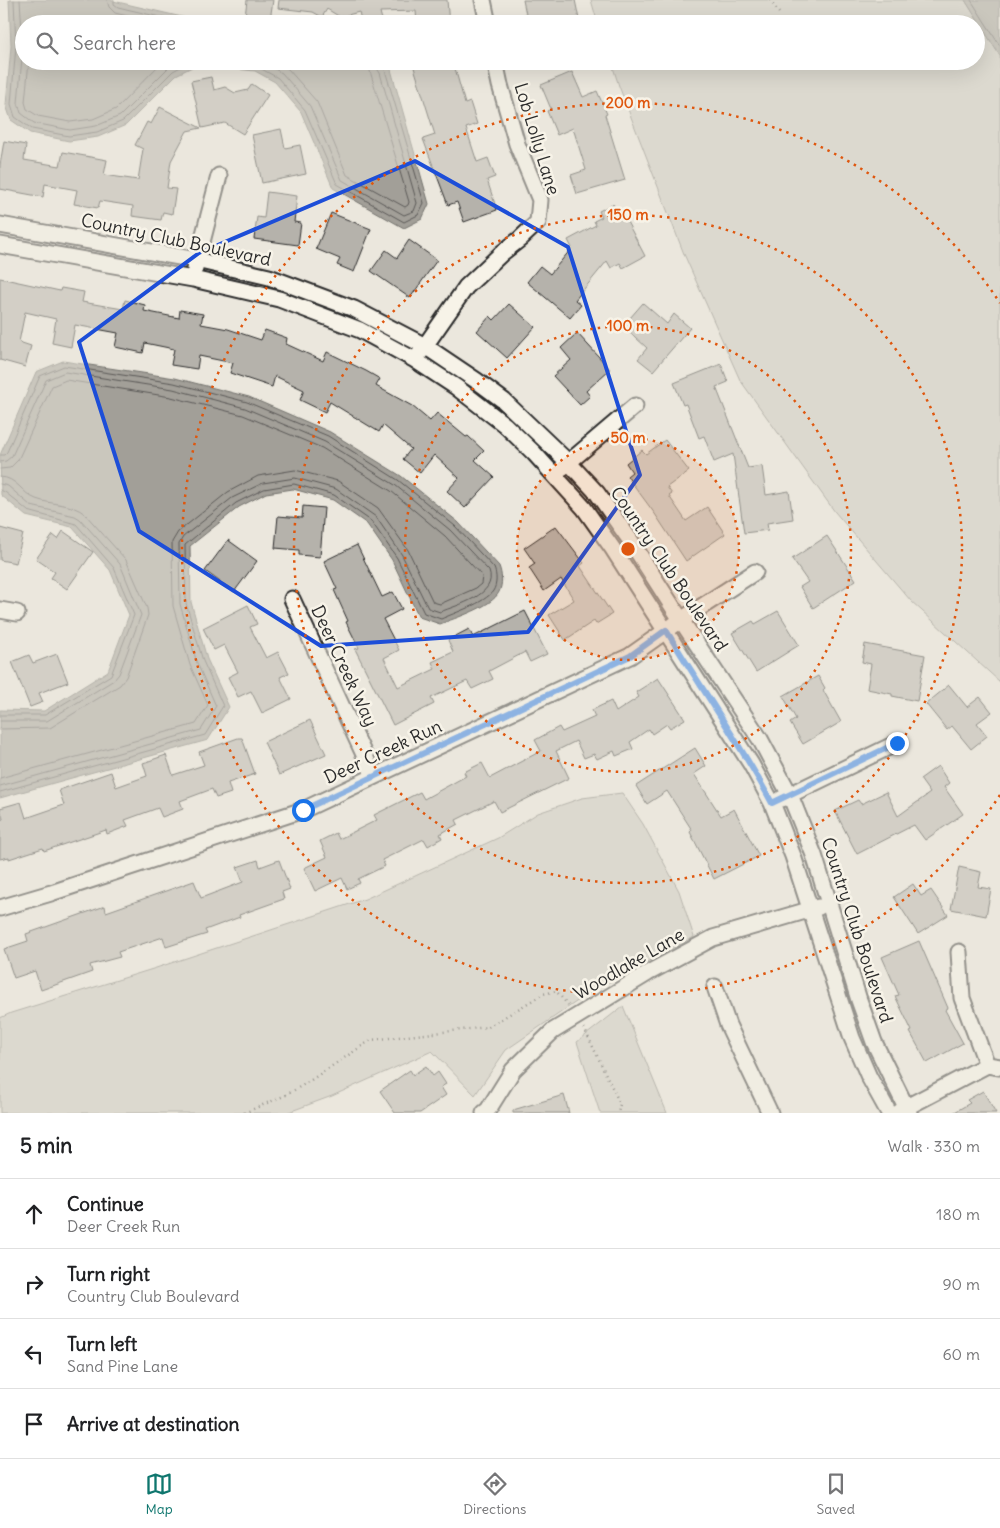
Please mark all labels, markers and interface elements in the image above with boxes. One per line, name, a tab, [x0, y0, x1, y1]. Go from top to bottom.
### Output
search box	[15, 15, 985, 70]
icon: search	[33, 29, 61, 57]
text: Search here	[73, 31, 176, 55]
street label: Lob Lolly Lane	[509, 80, 565, 198]
text: 200 m	[606, 93, 650, 112]
text: 150 m	[607, 205, 649, 224]
street label: Country Club Boulevard	[79, 208, 274, 271]
text: 100 m	[607, 316, 649, 335]
text: 50 m	[610, 428, 646, 447]
street label: Country Club Boulevard	[606, 482, 733, 656]
centre of rings	[619, 540, 637, 558]
street label: Deer Creek Way	[306, 601, 383, 730]
street label: Deer Creek Run	[320, 714, 445, 789]
route end	[886, 732, 909, 755]
route start	[292, 799, 315, 822]
street label: Country Club Boulevard	[817, 834, 898, 1026]
street label: Woodlake Lane	[569, 923, 688, 1005]
text: 5 min	[20, 1132, 72, 1159]
text: Walk · 330 m	[887, 1136, 980, 1156]
text: Continue	[67, 1192, 144, 1216]
icon: ahead	[20, 1200, 48, 1228]
text: 180 m	[936, 1204, 980, 1224]
text: Deer Creek Run	[67, 1216, 180, 1236]
text: Turn right	[67, 1262, 150, 1286]
icon: right	[20, 1270, 48, 1298]
text: 90 m	[942, 1274, 980, 1294]
text: Country Club Boulevard	[67, 1286, 239, 1306]
text: Turn left	[67, 1332, 137, 1356]
icon: left	[20, 1340, 48, 1368]
text: 60 m	[942, 1344, 980, 1364]
text: Sand Pine Lane	[67, 1356, 178, 1376]
icon: arrive	[20, 1410, 48, 1438]
text: Arrive at destination	[67, 1412, 240, 1436]
tab: Map	[145, 1470, 173, 1518]
tab: Directions	[463, 1470, 526, 1518]
tab: Saved	[817, 1470, 855, 1518]

